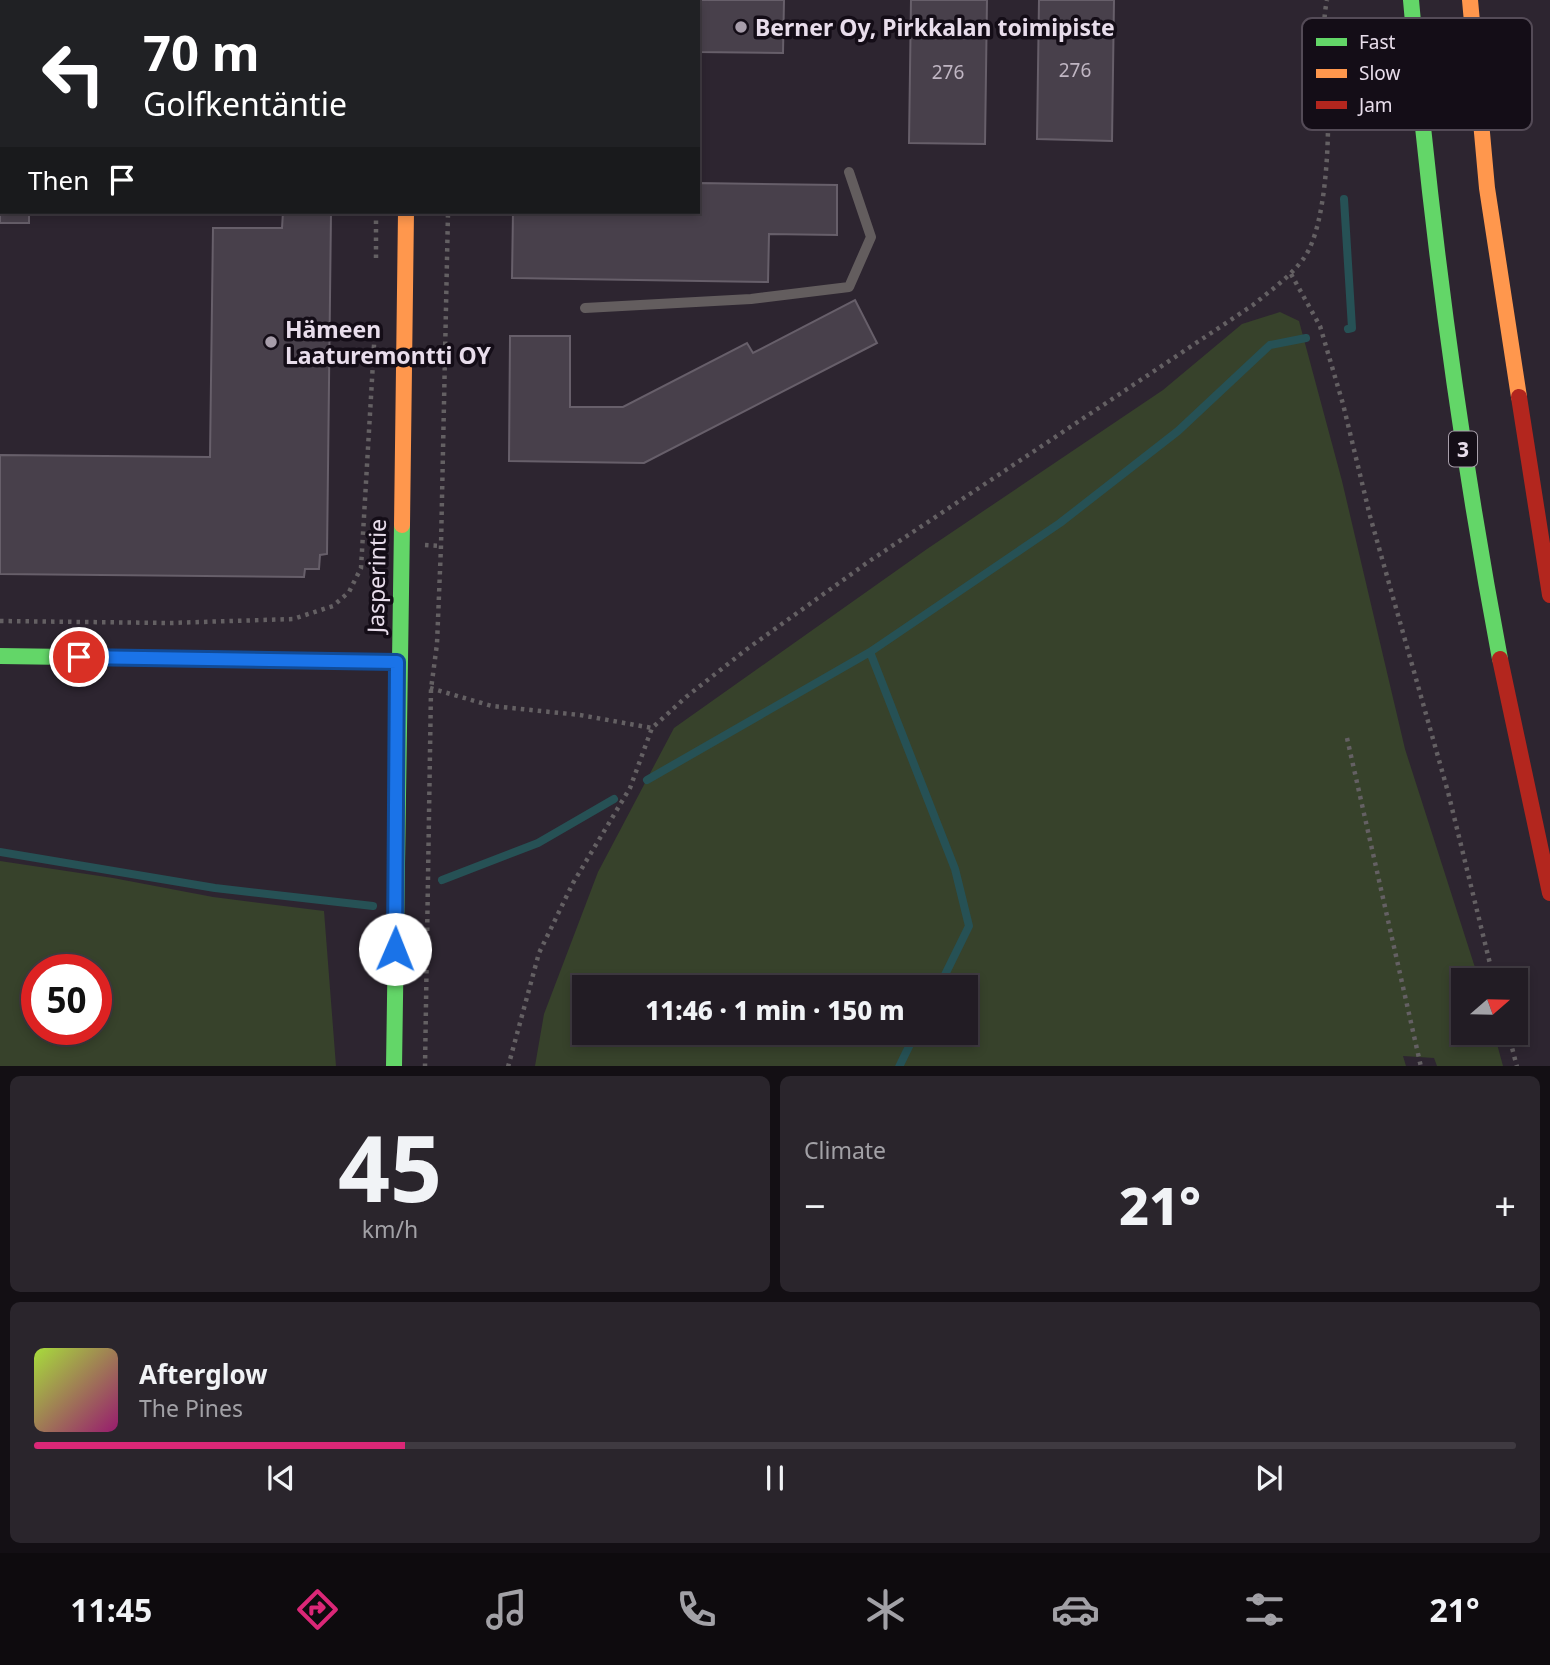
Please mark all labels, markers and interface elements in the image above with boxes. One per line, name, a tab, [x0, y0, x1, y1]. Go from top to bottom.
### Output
place label: Berner Oy, Pirkkalan toimipiste	[755, 11, 1115, 43]
legend	[1302, 18, 1532, 130]
text: 70 m	[143, 19, 260, 85]
marker: Berner Oy, Pirkkalan toimipiste	[733, 19, 749, 35]
icon: left	[28, 28, 119, 119]
text: Fast	[1359, 29, 1396, 55]
house number: 276	[1059, 57, 1091, 83]
house number: 276	[932, 59, 964, 85]
text: Slow	[1359, 60, 1400, 86]
text: Golfkentäntie	[143, 82, 347, 125]
text: Jam	[1357, 92, 1393, 118]
icon: arrive	[103, 161, 141, 199]
text: Then	[28, 162, 89, 198]
place label: Hämeen Laaturemontti OY	[285, 313, 491, 371]
marker: Hämeen Laaturemontti OY	[263, 334, 279, 350]
road number: 3	[1449, 432, 1477, 466]
street label: Jasperintie	[359, 519, 393, 635]
pin	[49, 627, 109, 687]
icon: arrive	[60, 638, 98, 676]
position arrow	[358, 912, 432, 986]
speed limit sign: 50	[21, 954, 112, 1045]
north arrow	[1451, 968, 1528, 1045]
map controls	[1451, 968, 1528, 1045]
text: 11:46 · 1 min · 150 m	[645, 992, 905, 1028]
text: 45	[338, 1105, 442, 1229]
text: Climate	[804, 1134, 886, 1166]
text: 21°	[1119, 1169, 1201, 1240]
text: −	[804, 1179, 826, 1231]
text: +	[1494, 1179, 1516, 1231]
text: km/h	[362, 1213, 418, 1245]
text: Afterglow	[139, 1356, 267, 1392]
text: The Pines	[139, 1392, 243, 1424]
icon: previous	[262, 1459, 300, 1497]
icon: pause	[756, 1459, 794, 1497]
icon: next	[1250, 1459, 1288, 1497]
icon: directions	[293, 1585, 342, 1634]
icon: music	[482, 1585, 531, 1634]
icon: phone	[672, 1585, 721, 1634]
icon: climate	[861, 1585, 910, 1634]
icon: car	[1051, 1585, 1100, 1634]
icon: filters	[1240, 1585, 1289, 1634]
text: 11:45	[70, 1588, 152, 1631]
text: 21°	[1430, 1588, 1480, 1631]

